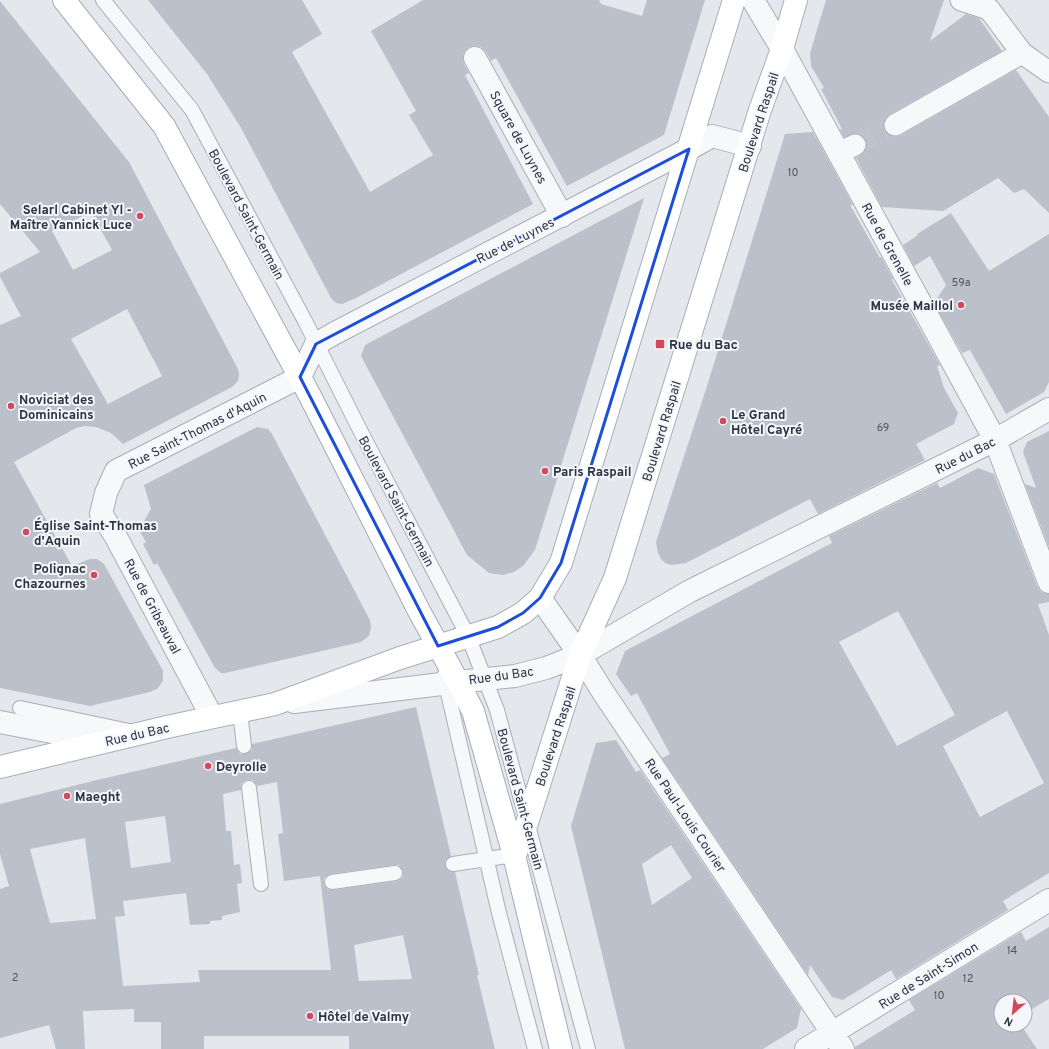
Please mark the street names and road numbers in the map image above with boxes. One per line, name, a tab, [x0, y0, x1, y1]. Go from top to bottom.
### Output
street label: Boulevard Raspail	[736, 71, 784, 175]
street label: Square de Luynes	[485, 89, 549, 187]
street label: Boulevard Saint-Germain	[204, 147, 287, 283]
street label: Rue de Grenelle	[857, 201, 916, 289]
street label: Rue de Luynes	[474, 215, 558, 268]
street label: Boulevard Raspail	[640, 379, 686, 484]
street label: Rue Saint-Thomas d'Aquin	[126, 390, 270, 474]
street label: Boulevard Saint-Germain	[354, 434, 437, 570]
street label: Rue du Bac	[933, 435, 999, 479]
street label: Rue de Gribeauval	[119, 557, 183, 657]
street label: Rue du Bac	[468, 664, 535, 689]
street label: Boulevard Raspail	[533, 685, 581, 789]
street label: Rue du Bac	[104, 721, 171, 751]
street label: Boulevard Saint-Germain	[492, 727, 546, 872]
street label: Rue Paul-Louis Courier	[640, 756, 728, 876]
street label: Rue de Saint-Simon	[876, 940, 982, 1014]

